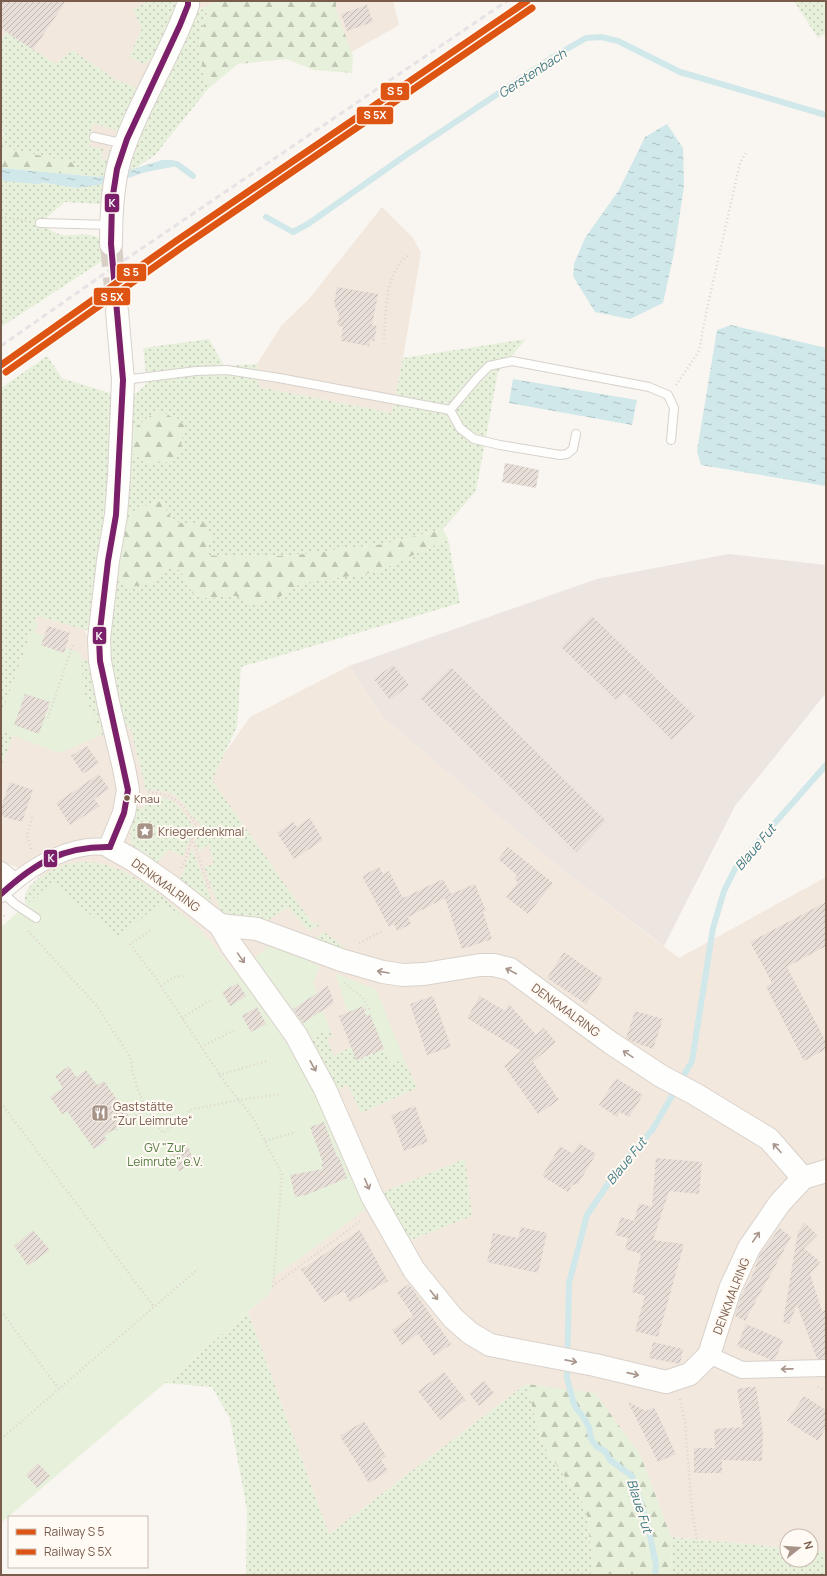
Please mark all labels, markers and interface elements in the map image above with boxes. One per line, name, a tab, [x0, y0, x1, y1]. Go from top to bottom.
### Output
water label: Gerstenbach	[494, 44, 571, 102]
line badge: S 5	[380, 82, 410, 101]
text: S 5	[387, 83, 403, 98]
line badge: S 5X	[356, 106, 394, 125]
text: S 5X	[363, 107, 387, 122]
line badge: K	[104, 193, 120, 213]
text: K	[108, 195, 116, 210]
line badge: S 5	[116, 263, 147, 282]
text: S 5	[123, 264, 139, 279]
line badge: S 5X	[93, 287, 131, 306]
text: S 5X	[100, 289, 124, 304]
line badge: K	[92, 626, 107, 645]
text: K	[95, 628, 103, 643]
place label: Knau	[134, 791, 160, 806]
marker: Knau	[122, 793, 132, 803]
water label: Blaue Fut	[730, 819, 781, 874]
place icon: Kriegerdenkmal	[135, 821, 155, 841]
place label: Kriegerdenkmal	[158, 823, 244, 840]
line badge: K	[43, 849, 58, 868]
text: K	[47, 850, 55, 865]
street label: DENKMALRING	[128, 854, 204, 916]
one-way arrow	[236, 952, 245, 963]
one-way arrow	[505, 967, 517, 974]
one-way arrow	[377, 968, 390, 976]
street label: DENKMALRING	[528, 979, 604, 1041]
one-way arrow	[622, 1050, 634, 1058]
one-way arrow	[309, 1060, 317, 1072]
place label: Gaststätte "Zur Leimrute“	[113, 1098, 193, 1129]
restaurant icon: Gaststätte "Zur Leimrute“	[90, 1103, 110, 1123]
water label: Blaue Fut	[602, 1132, 652, 1188]
park label: GV "Zur Leimrute" e.V.	[127, 1139, 203, 1170]
one-way arrow	[773, 1143, 782, 1154]
one-way arrow	[364, 1177, 371, 1189]
one-way arrow	[752, 1232, 760, 1243]
street label: DENKMALRING	[709, 1255, 754, 1337]
one-way arrow	[430, 1289, 438, 1300]
one-way arrow	[564, 1357, 577, 1365]
one-way arrow	[781, 1365, 794, 1373]
one-way arrow	[626, 1371, 639, 1379]
water label: Blaue Fut	[623, 1477, 658, 1537]
legend	[8, 1516, 148, 1568]
text: Railway S 5	[44, 1523, 105, 1540]
north arrow	[779, 1528, 819, 1568]
text: N	[801, 1539, 817, 1551]
text: Railway S 5X	[44, 1543, 112, 1560]

